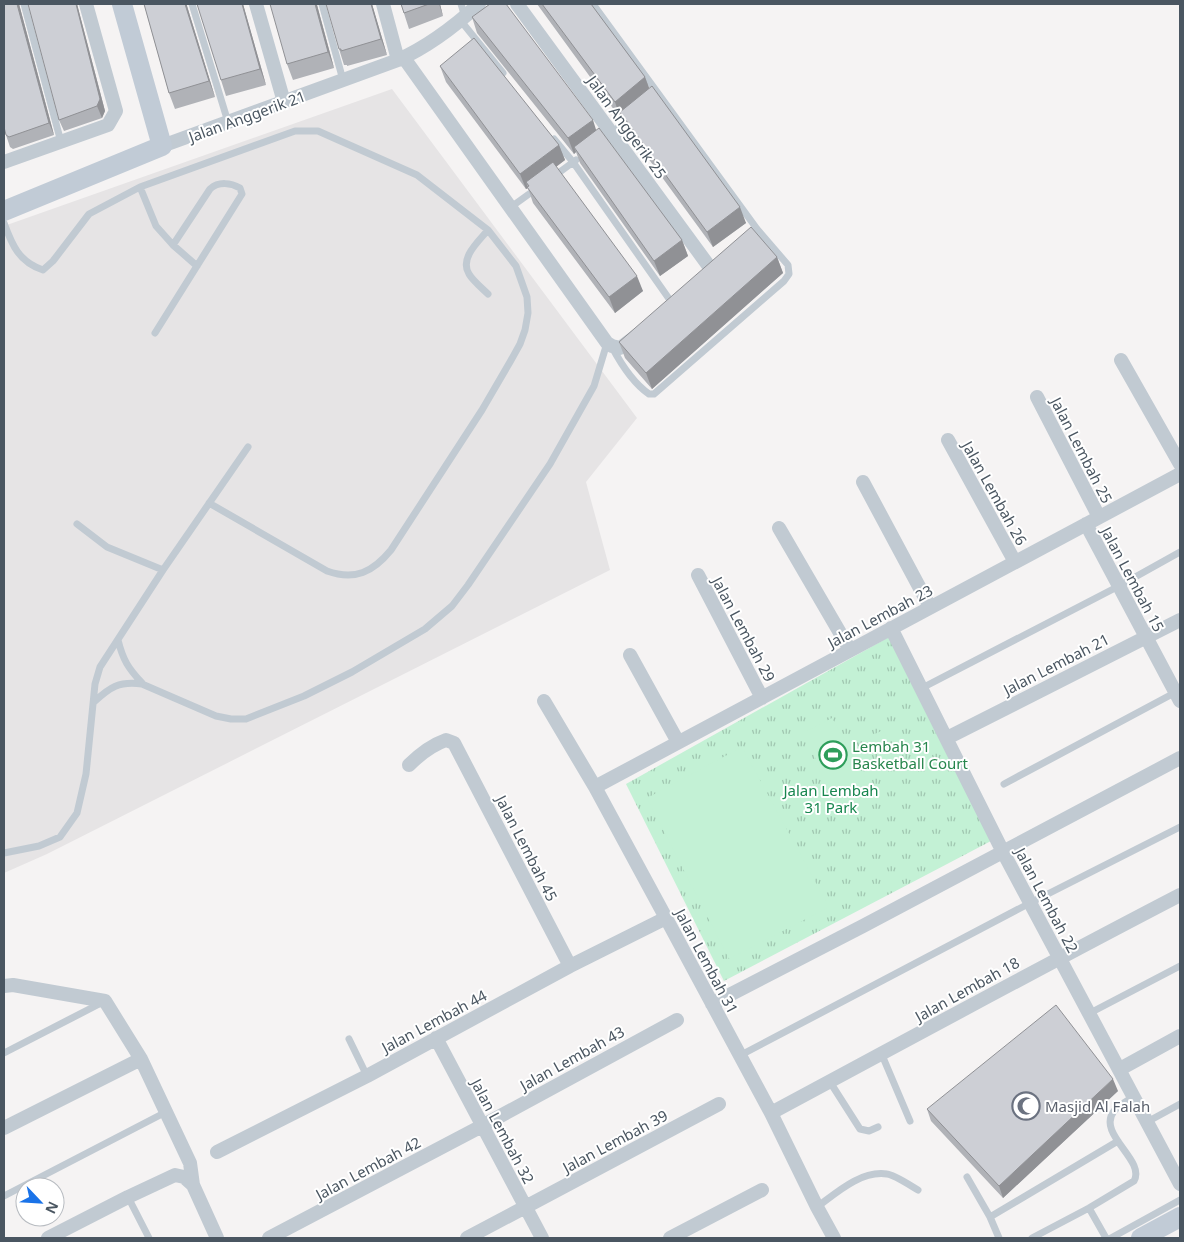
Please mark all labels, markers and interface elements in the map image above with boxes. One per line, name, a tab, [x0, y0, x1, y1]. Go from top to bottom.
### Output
street label: Jalan Anggerik 25	[582, 70, 671, 183]
street label: Jalan Anggerik 21	[184, 86, 308, 147]
street label: Jalan Lembah 25	[1046, 392, 1117, 506]
street label: Jalan Lembah 26	[957, 436, 1032, 549]
street label: Jalan Lembah 15	[1096, 521, 1169, 635]
street label: Jalan Lembah 29	[707, 571, 780, 685]
street label: Jalan Lembah 23	[822, 580, 936, 653]
street label: Jalan Lembah 21	[998, 629, 1112, 700]
place label: Lembah 31 Basketball Court	[852, 736, 969, 773]
sports icon: Lembah 31 Basketball Court	[818, 740, 848, 770]
park label: Jalan Lembah 31 Park	[781, 780, 879, 817]
street label: Jalan Lembah 45	[491, 790, 562, 904]
street label: Jalan Lembah 22	[1010, 842, 1083, 956]
street label: Jalan Lembah 31	[670, 903, 743, 1017]
street label: Jalan Lembah 18	[910, 952, 1023, 1027]
street label: Jalan Lembah 44	[376, 985, 490, 1058]
street label: Jalan Lembah 43	[515, 1021, 628, 1096]
street label: Jalan Lembah 32	[466, 1073, 539, 1187]
mosque icon: Masjid Al Falah	[1011, 1091, 1041, 1121]
place label: Masjid Al Falah	[1045, 1096, 1150, 1116]
street label: Jalan Lembah 39	[557, 1105, 671, 1178]
street label: Jalan Lembah 42	[310, 1132, 424, 1205]
north arrow	[15, 1177, 65, 1227]
text: N	[41, 1199, 63, 1217]

